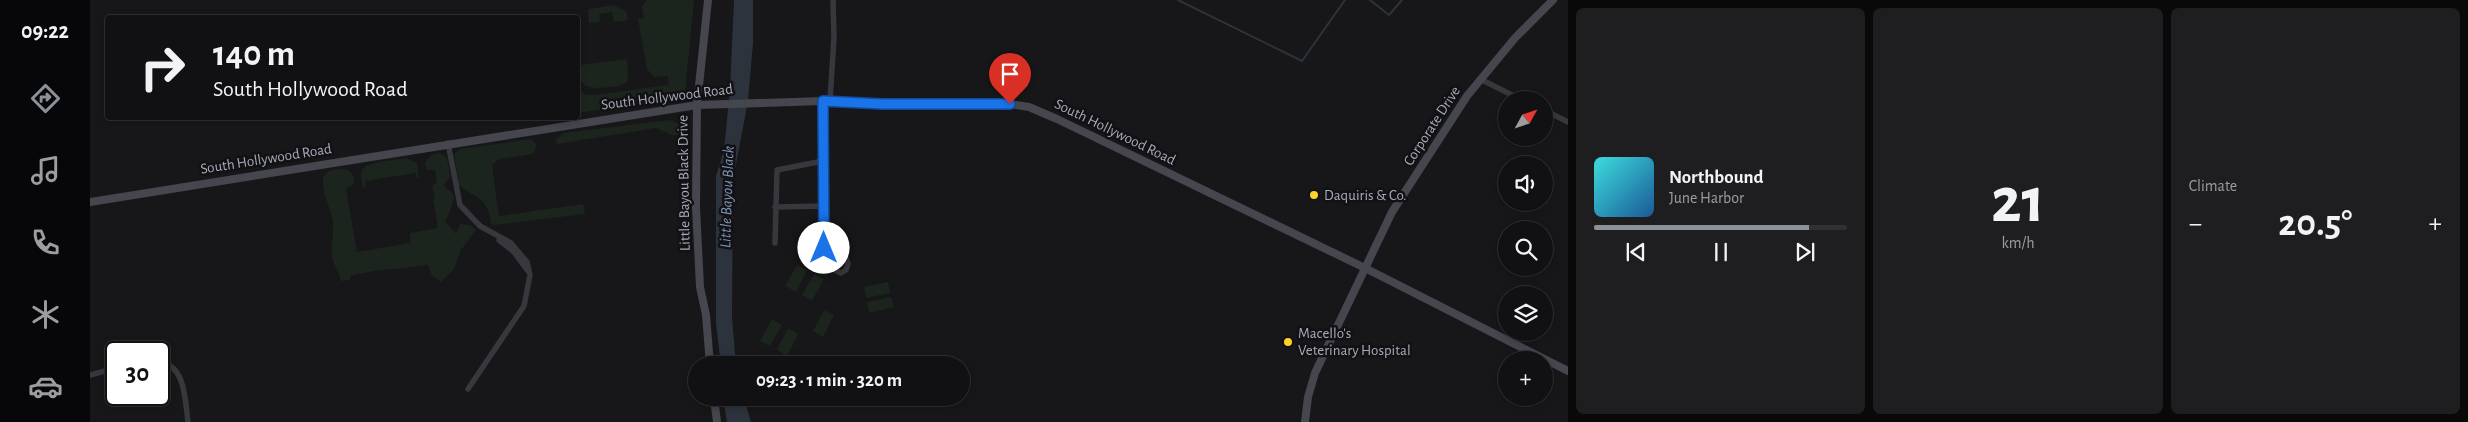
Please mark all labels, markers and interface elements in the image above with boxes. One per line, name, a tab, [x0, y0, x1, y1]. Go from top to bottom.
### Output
text: 09:22	[21, 20, 69, 42]
icon: right	[130, 35, 195, 100]
text: 140 m	[213, 37, 295, 72]
pin	[989, 53, 1031, 104]
icon: arrive	[996, 60, 1024, 88]
text: South Hollywood Road	[213, 78, 408, 100]
icon: directions	[28, 81, 63, 116]
street label: South Hollywood Road	[600, 81, 734, 113]
street label: Corporate Drive	[1401, 84, 1463, 168]
north arrow	[1498, 91, 1552, 146]
map controls	[1498, 91, 1553, 406]
street label: South Hollywood Road	[1052, 96, 1178, 168]
street label: Little Bayou Black Drive	[675, 115, 693, 251]
street label: South Hollywood Road	[199, 141, 333, 177]
water label: Little Bayou Black	[717, 146, 737, 248]
icon: music	[28, 153, 63, 188]
button: sound	[1498, 156, 1553, 211]
text: Northbound	[1669, 168, 1764, 187]
text: 21	[1991, 169, 2045, 234]
text: Climate	[2189, 178, 2237, 194]
place label: Daquiris & Co.	[1324, 188, 1407, 203]
marker: Daquiris & Co.	[1308, 189, 1320, 201]
text: June Harbor	[1669, 190, 1744, 206]
text: 20.5°	[2278, 205, 2352, 243]
text: −	[2189, 210, 2202, 238]
text: +	[2429, 210, 2442, 238]
position arrow	[797, 221, 849, 273]
button: search	[1498, 221, 1553, 276]
icon: phone	[28, 225, 63, 260]
text: km/h	[2001, 235, 2035, 251]
icon: previous	[1622, 238, 1650, 266]
icon: pause	[1707, 238, 1735, 266]
icon: next	[1791, 238, 1819, 266]
button: layers	[1498, 286, 1553, 341]
icon: climate	[28, 297, 63, 332]
place label: Macello's Veterinary Hospital	[1298, 326, 1411, 358]
marker: Macello's Veterinary Hospital	[1282, 336, 1294, 348]
speed limit sign: 30	[105, 341, 170, 406]
button: +	[1498, 351, 1553, 406]
icon: car	[28, 369, 63, 404]
text: 09:23 · 1 min · 320 m	[756, 371, 902, 390]

